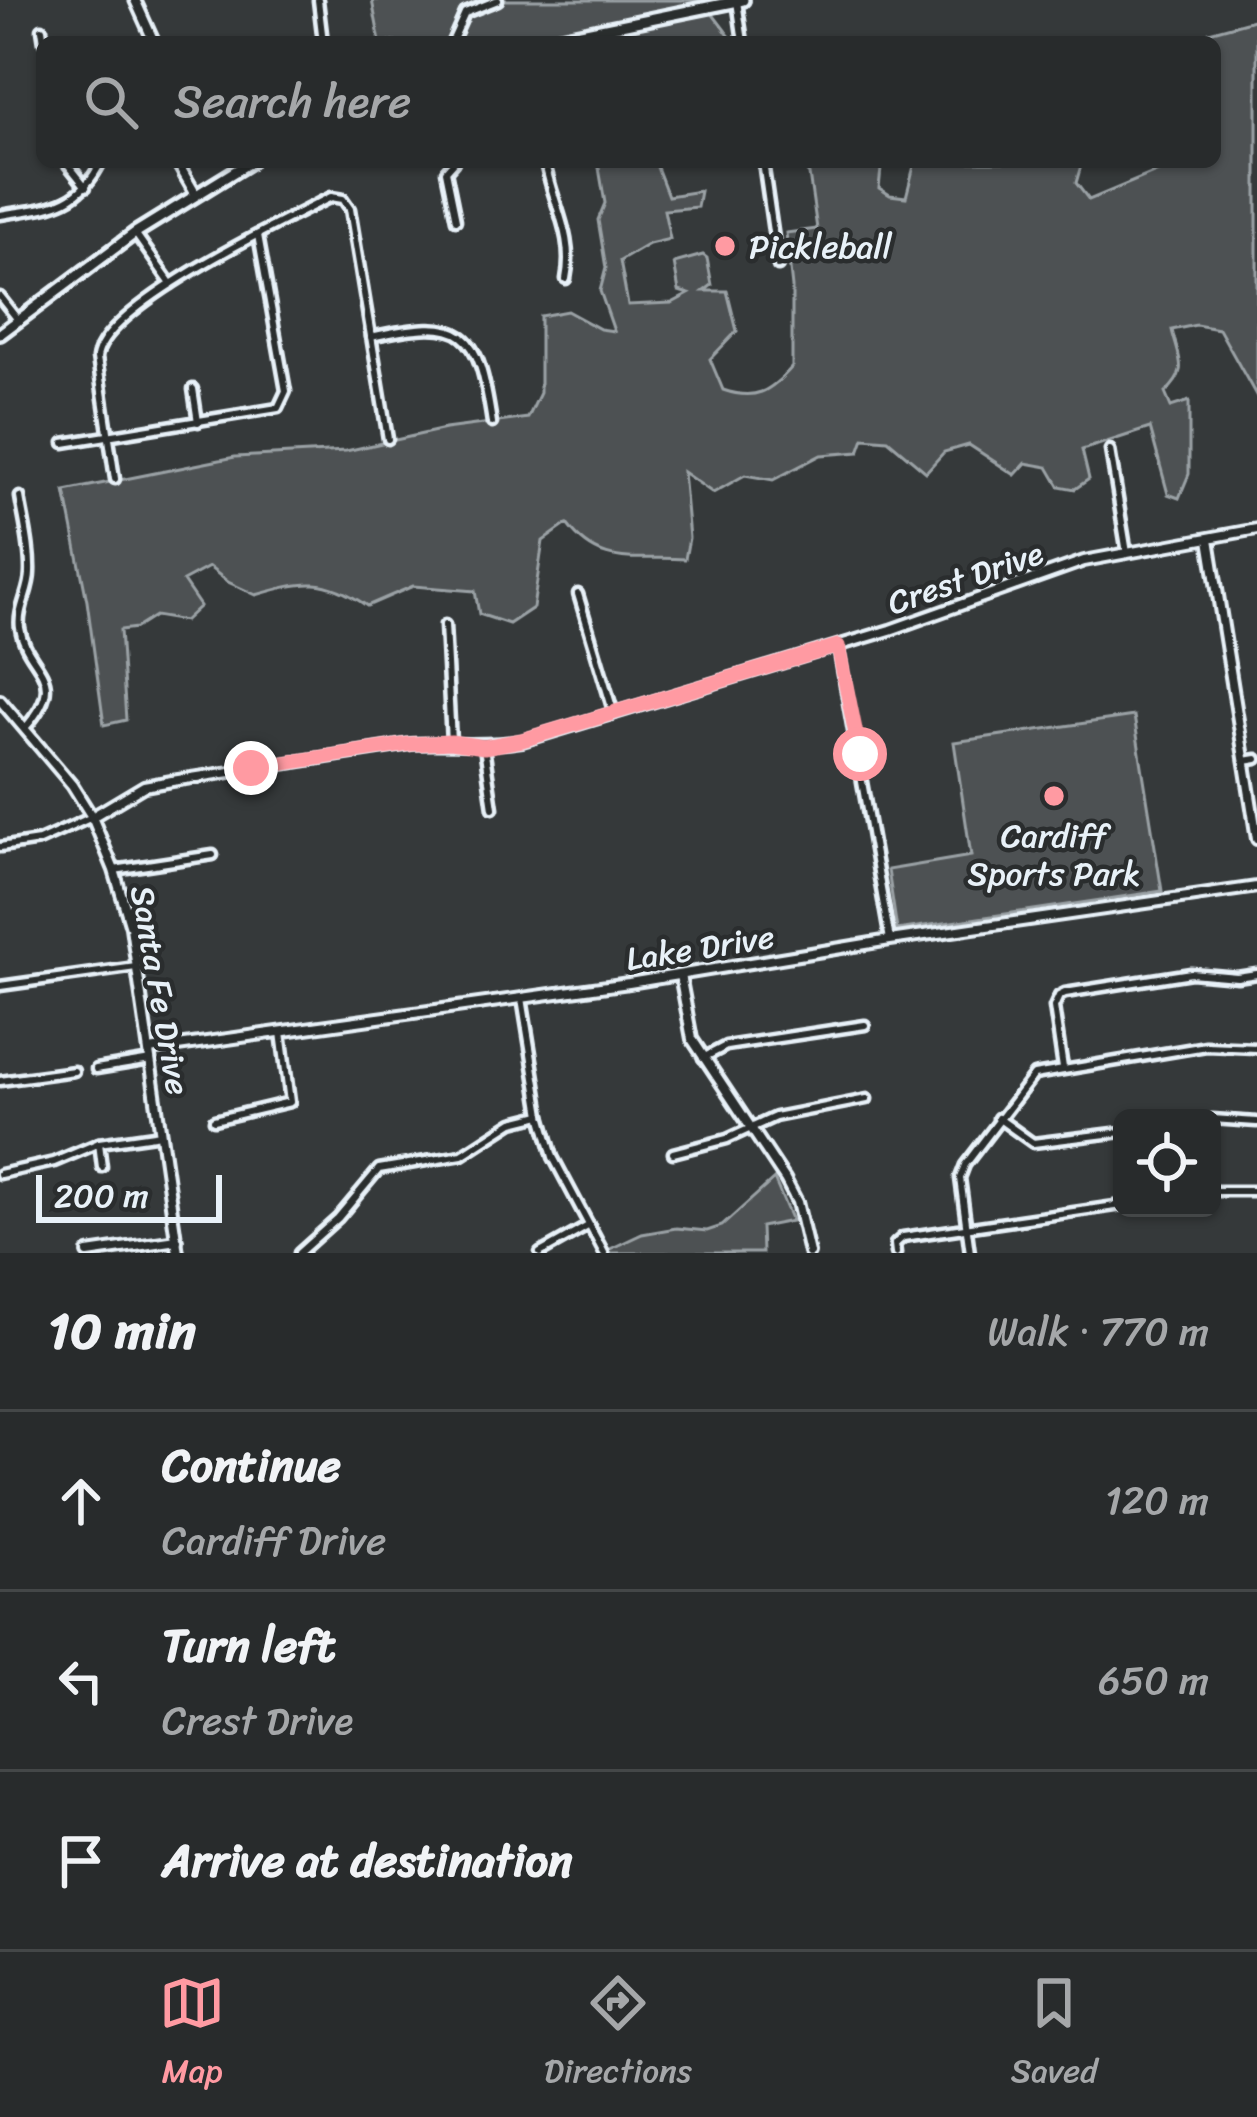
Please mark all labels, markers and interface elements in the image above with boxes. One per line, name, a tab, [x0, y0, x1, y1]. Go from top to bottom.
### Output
search box	[36, 36, 1221, 168]
text: Search here	[174, 62, 411, 142]
icon: search	[78, 69, 144, 135]
place label: Pickleball	[749, 218, 893, 276]
marker: Pickleball	[712, 233, 738, 259]
street label: Crest Drive	[879, 524, 1051, 632]
route start	[833, 727, 887, 781]
route end	[224, 741, 278, 795]
marker: Cardiff Sports Park	[1041, 783, 1067, 809]
place label: Cardiff Sports Park	[967, 807, 1141, 903]
street label: Santa Fe Drive	[113, 881, 207, 1100]
street label: Lake Drive	[622, 908, 779, 988]
map controls	[1113, 1109, 1221, 1217]
button: locate	[1113, 1109, 1221, 1217]
text: 200 m	[54, 1167, 149, 1225]
scale bar	[36, 1169, 222, 1222]
text: 10 min	[48, 1286, 196, 1376]
text: Walk · 770 m	[988, 1297, 1209, 1366]
text: Continue	[162, 1426, 341, 1506]
text: 120 m	[1105, 1466, 1209, 1535]
icon: ahead	[48, 1468, 114, 1534]
text: Cardiff Drive	[162, 1506, 386, 1575]
text: Turn left	[162, 1606, 335, 1686]
text: 650 m	[1098, 1646, 1209, 1715]
icon: left	[48, 1648, 114, 1714]
text: Crest Drive	[162, 1686, 353, 1755]
text: Arrive at destination	[162, 1821, 572, 1901]
icon: arrive	[48, 1828, 114, 1894]
tab: Map	[159, 1970, 225, 2100]
tab: Directions	[544, 1970, 692, 2100]
tab: Saved	[1011, 1970, 1098, 2100]

